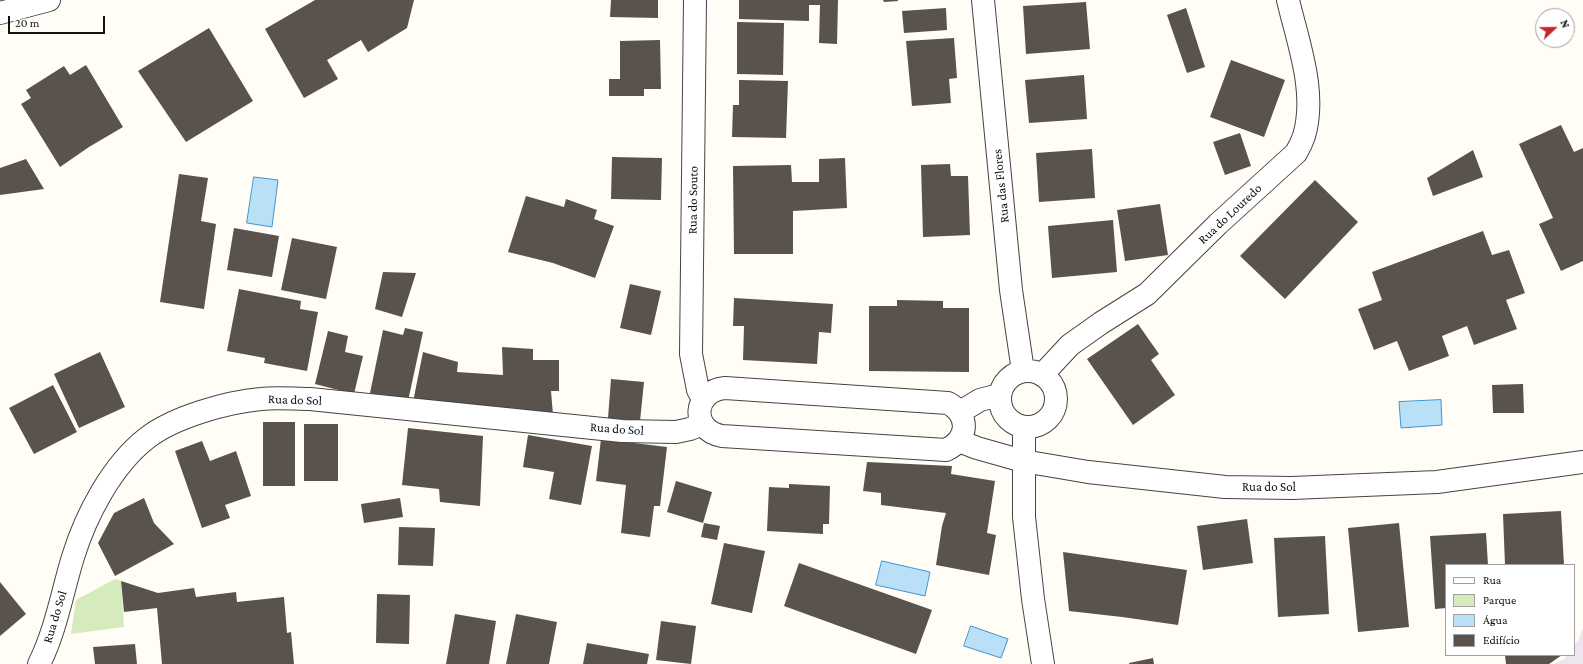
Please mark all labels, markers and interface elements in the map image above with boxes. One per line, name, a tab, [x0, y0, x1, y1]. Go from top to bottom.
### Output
scale bar	[10, 8, 107, 34]
north arrow	[1535, 8, 1575, 48]
text: 20 m	[15, 16, 39, 30]
text: N	[1558, 18, 1572, 30]
street label: Rua das Flores	[989, 148, 1013, 224]
street label: Rua do Souto	[685, 166, 701, 234]
street label: Rua do Louredo	[1195, 181, 1265, 247]
street label: Rua do Sol	[268, 391, 322, 409]
street label: Rua do Sol	[589, 419, 645, 439]
street label: Rua do Sol	[1242, 479, 1296, 495]
legend	[1445, 564, 1575, 656]
text: Rua	[1483, 573, 1501, 587]
street label: Rua do Sol	[40, 589, 70, 645]
text: Parque	[1483, 593, 1516, 607]
text: Água	[1483, 613, 1507, 627]
text: Edifício	[1483, 633, 1520, 647]

